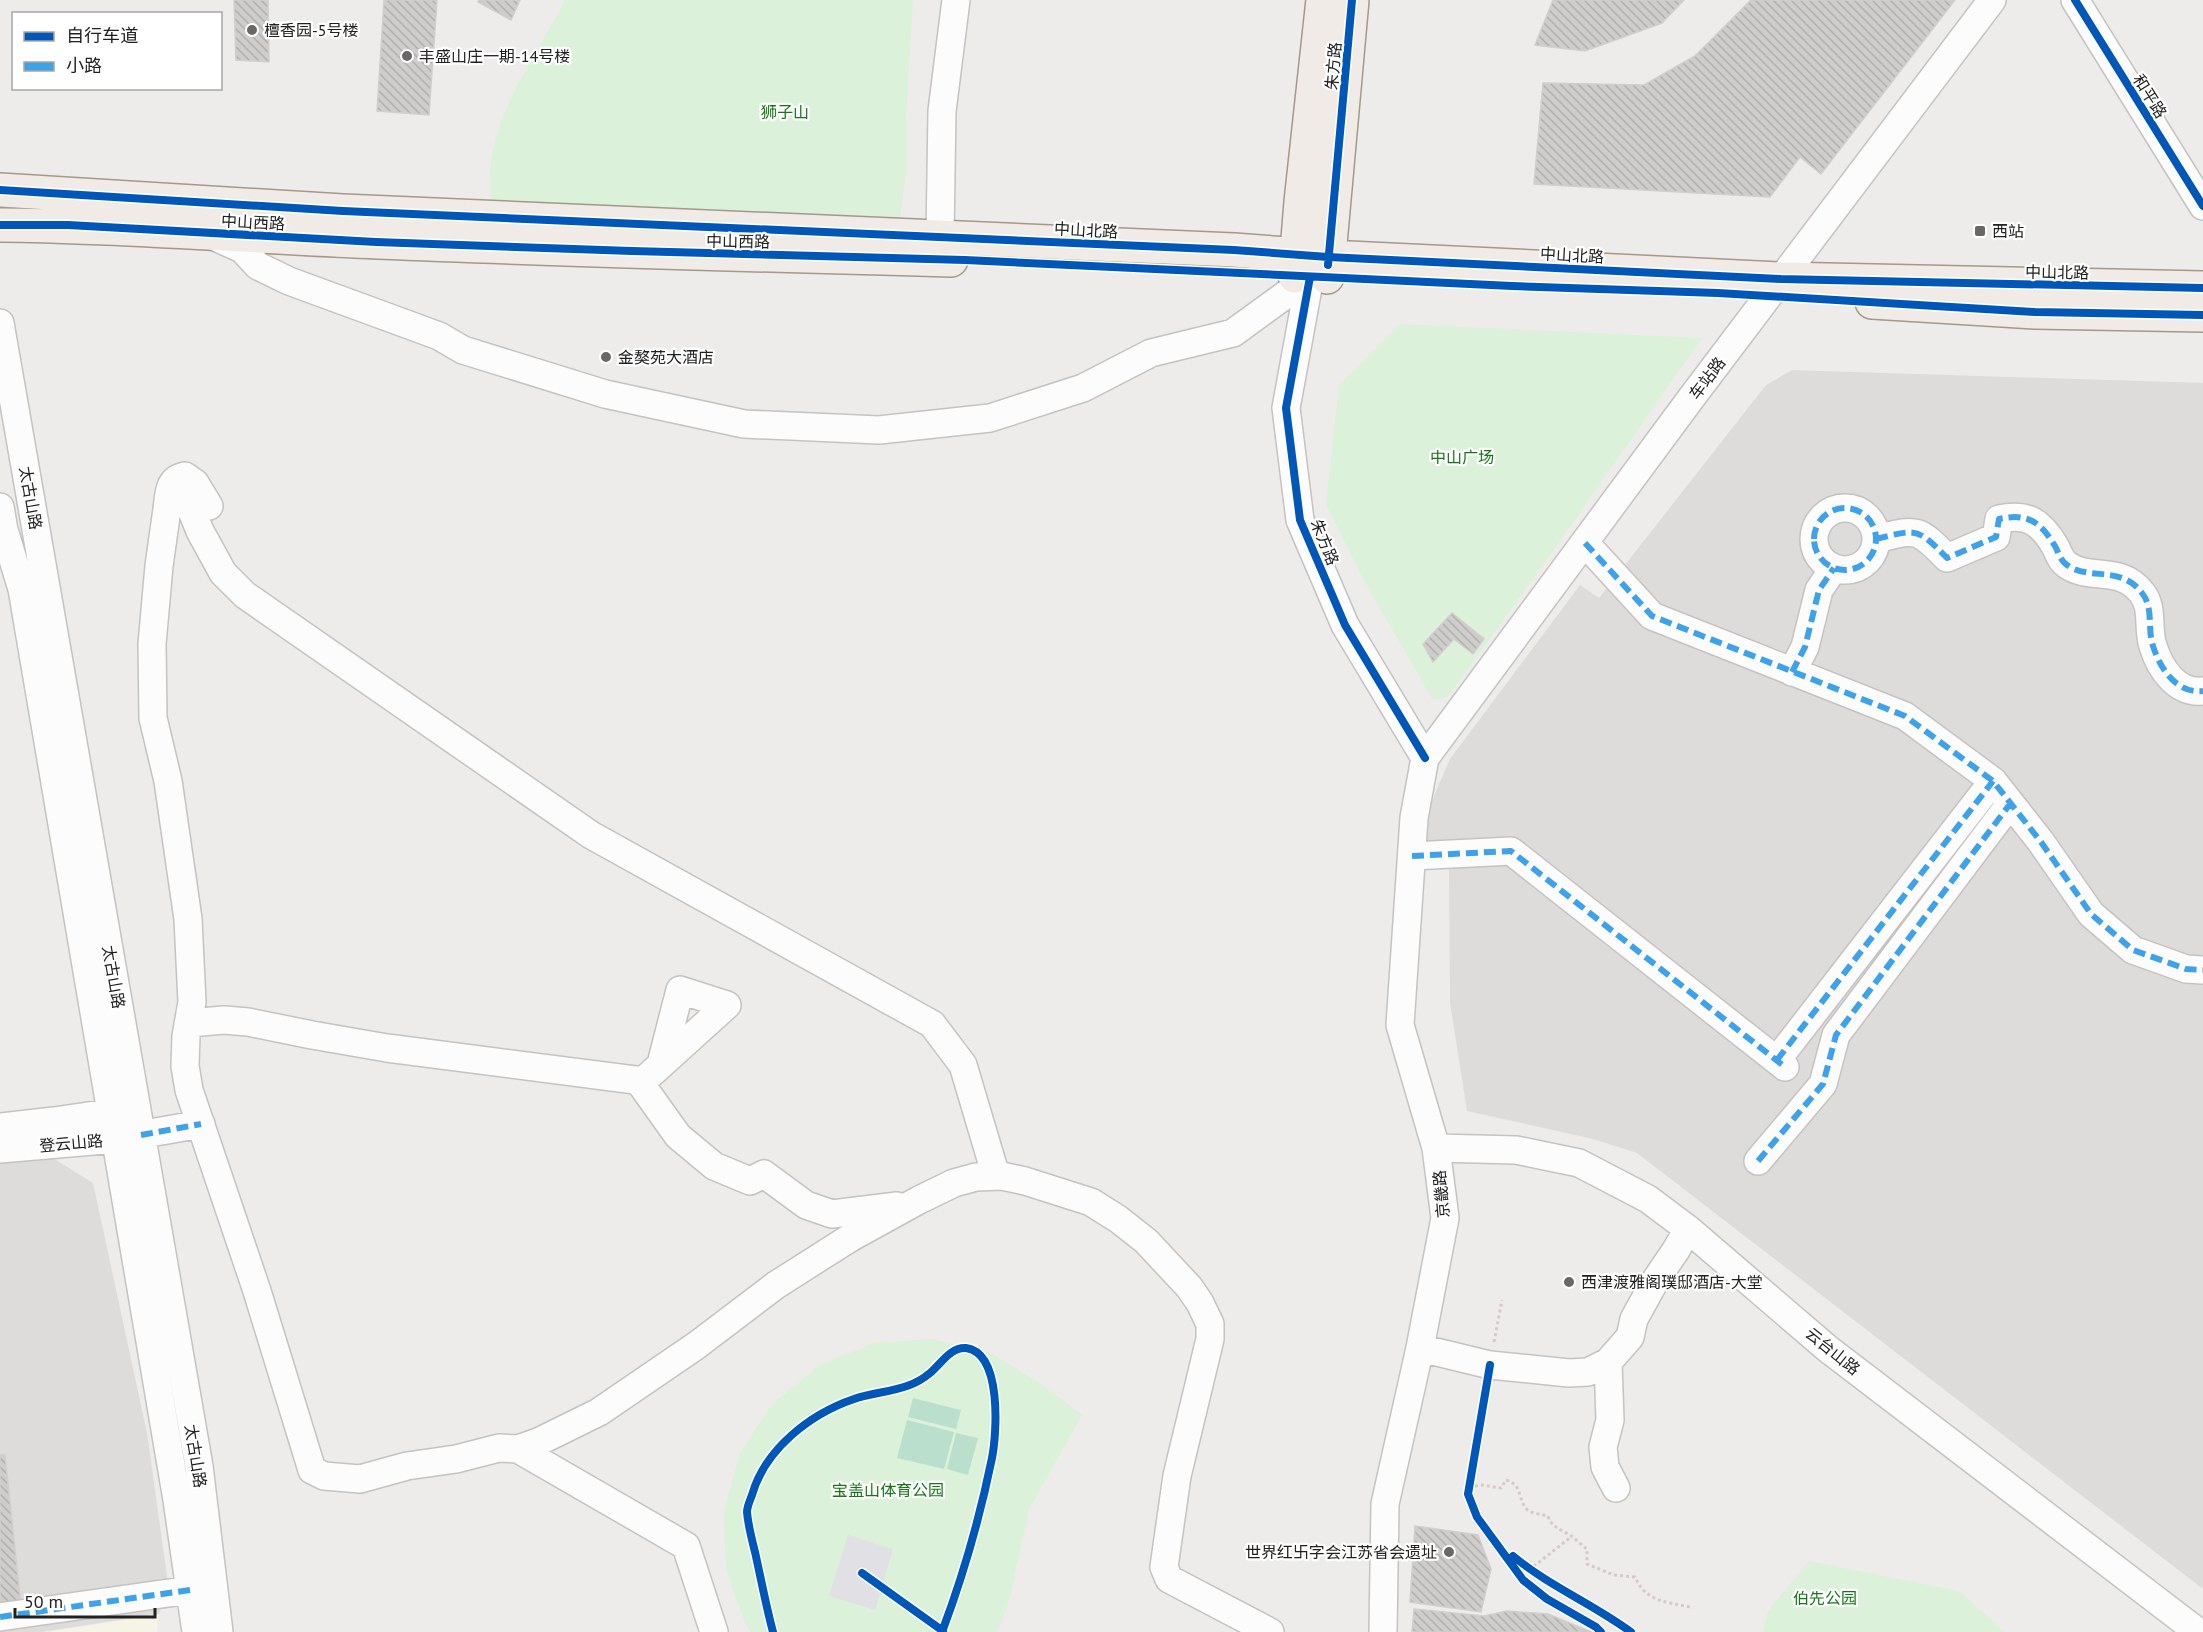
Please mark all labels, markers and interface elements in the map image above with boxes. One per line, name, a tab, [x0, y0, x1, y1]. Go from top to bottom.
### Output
legend	[12, 12, 222, 90]
place label: 檀香园-5号楼	[264, 20, 358, 40]
marker: 檀香园-5号楼	[245, 23, 259, 37]
text: 自行车道	[66, 24, 138, 47]
street label: 朱方路	[1321, 41, 1345, 91]
place label: 丰盛山庄一期-14号楼	[419, 46, 570, 66]
marker: 丰盛山庄一期-14号楼	[400, 49, 414, 63]
text: 小路	[66, 54, 102, 77]
street label: 和平路	[2129, 70, 2171, 122]
park label: 狮子山	[761, 102, 809, 122]
street label: 中山西路	[221, 210, 285, 234]
street label: 中山北路	[1054, 218, 1118, 242]
place label: 西站	[1992, 221, 2024, 241]
marker: 西站	[1973, 224, 1987, 238]
street label: 中山西路	[706, 230, 770, 252]
street label: 中山北路	[1540, 243, 1604, 267]
street label: 中山北路	[2025, 261, 2089, 283]
place label: 金獒苑大酒店	[618, 347, 714, 367]
marker: 金獒苑大酒店	[599, 350, 613, 364]
street label: 车站路	[1685, 353, 1729, 403]
park label: 中山广场	[1430, 447, 1494, 467]
street label: 太古山路	[16, 465, 46, 531]
street label: 朱方路	[1307, 516, 1343, 568]
street label: 太古山路	[99, 944, 129, 1010]
street label: 登云山路	[38, 1130, 104, 1156]
street label: 京畿路	[1429, 1169, 1453, 1219]
place label: 西津渡雅阁璞邸酒店-大堂	[1581, 1272, 1763, 1292]
marker: 西津渡雅阁璞邸酒店-大堂	[1562, 1275, 1576, 1289]
street label: 云台山路	[1802, 1323, 1864, 1379]
street label: 太古山路	[181, 1423, 211, 1489]
park label: 宝盖山体育公园	[832, 1480, 944, 1500]
place label: 世界红卐字会江苏省会遗址	[1245, 1542, 1437, 1562]
marker: 世界红卐字会江苏省会遗址	[1442, 1545, 1456, 1559]
scale bar	[15, 1581, 154, 1619]
park label: 伯先公园	[1793, 1588, 1857, 1608]
text: 50 m	[24, 1590, 63, 1613]

